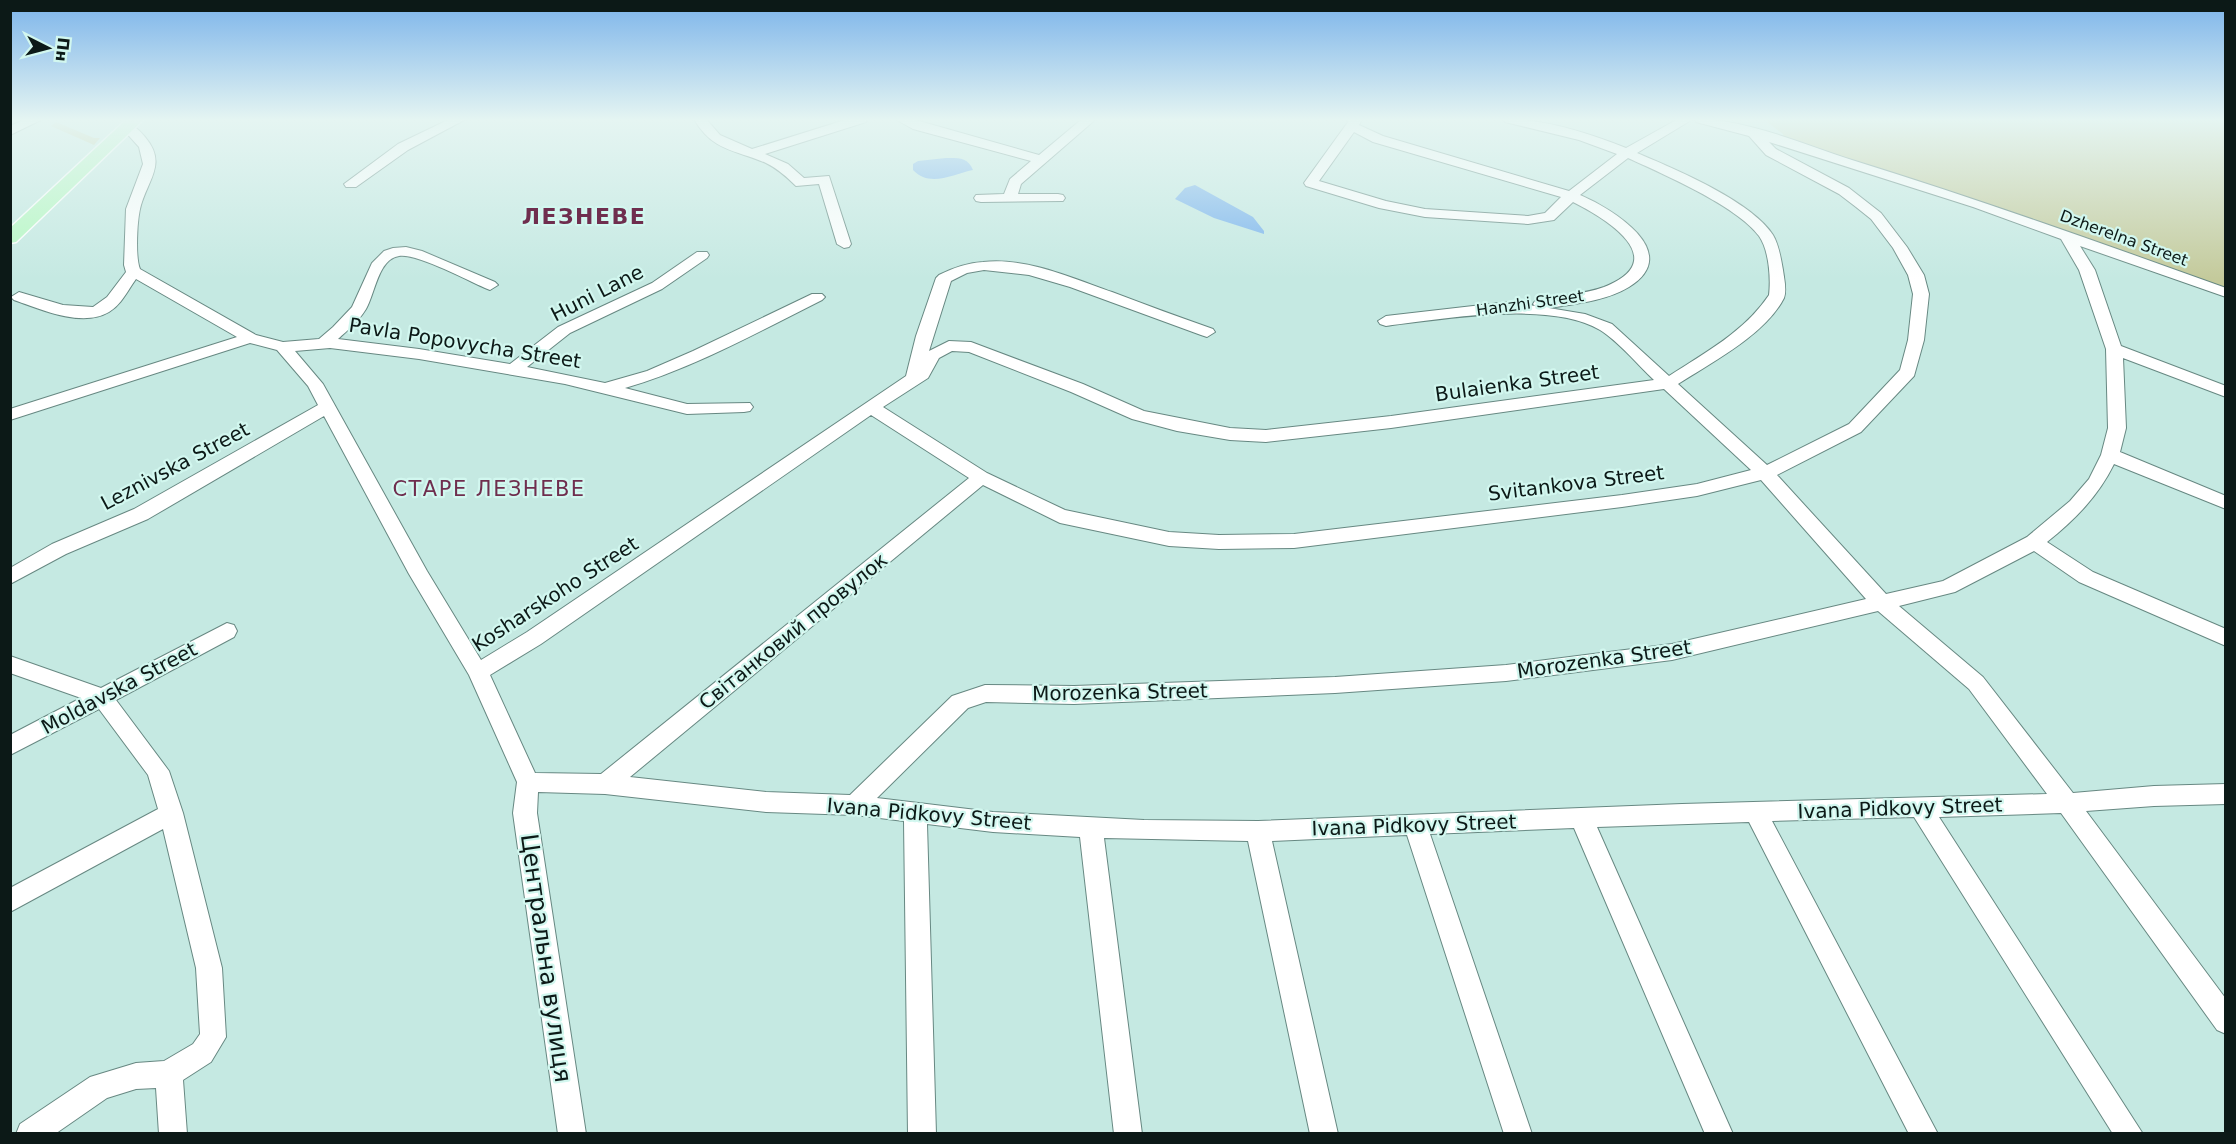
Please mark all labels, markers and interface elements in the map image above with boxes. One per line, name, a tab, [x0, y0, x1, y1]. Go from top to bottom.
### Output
north arrow	[18, 18, 78, 78]
text: Пн	[52, 36, 73, 63]
district label: ЛЕЗНЕВЕ	[522, 204, 646, 229]
street label: Dzherelna Street	[2057, 206, 2191, 270]
street label: Huni Lane	[547, 259, 647, 327]
street label: Hanzhi Street	[1475, 286, 1585, 320]
street label: Pavla Popovycha Street	[347, 313, 583, 373]
street label: Bulaienka Street	[1433, 360, 1601, 406]
street label: Leznivska Street	[97, 417, 253, 515]
street label: Svitankova Street	[1487, 460, 1666, 506]
district label: СТАРЕ ЛЕЗНЕВЕ	[392, 477, 586, 501]
street label: Kosharskoho Street	[467, 531, 643, 657]
street label: Світанковий провулок	[694, 548, 892, 714]
street label: Morozenka Street	[1515, 635, 1693, 683]
street label: Moldavska Street	[37, 637, 201, 739]
street label: Morozenka Street	[1032, 678, 1208, 706]
street label: Ivana Pidkovy Street	[1797, 792, 2003, 824]
street label: Ivana Pidkovy Street	[826, 793, 1032, 835]
street label: Ivana Pidkovy Street	[1311, 809, 1517, 841]
street label: Центральна вулиця	[515, 832, 577, 1084]

